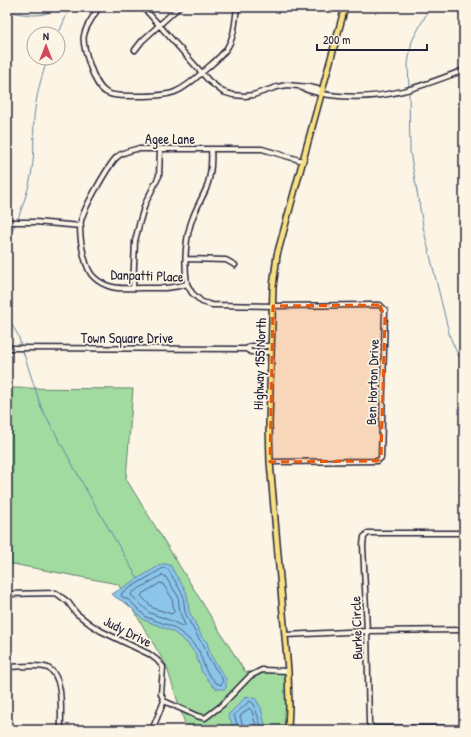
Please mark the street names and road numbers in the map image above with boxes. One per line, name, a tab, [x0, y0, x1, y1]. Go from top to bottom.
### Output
street label: Agee Lane	[145, 129, 195, 149]
street label: Danpatti Place	[110, 264, 184, 287]
street label: Highway 155 North	[248, 317, 271, 410]
street label: Town Square Drive	[81, 328, 174, 348]
street label: Ben Horton Drive	[361, 338, 383, 425]
street label: Burke Circle	[345, 595, 367, 660]
street label: Judy Drive	[100, 611, 156, 652]

